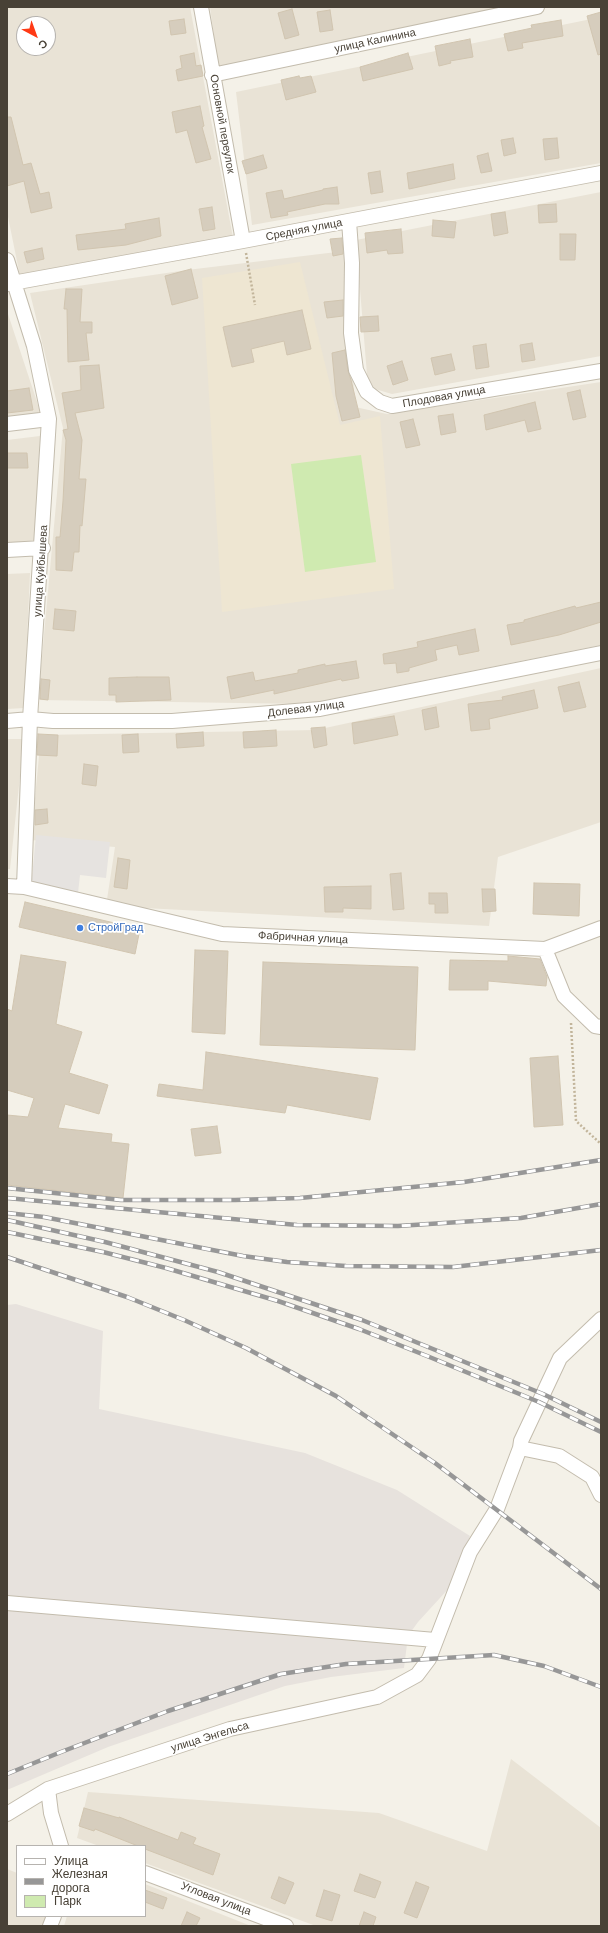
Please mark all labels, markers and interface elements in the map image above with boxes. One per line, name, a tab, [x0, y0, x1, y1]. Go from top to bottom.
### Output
north arrow	[16, 16, 56, 56]
street label: улица Калинина	[333, 26, 417, 56]
text: С	[36, 37, 50, 51]
street label: Основной переулок	[207, 73, 237, 175]
street label: Средняя улица	[265, 216, 343, 244]
street label: Плодовая улица	[402, 383, 486, 411]
street label: улица Куйбышева	[31, 524, 51, 618]
street label: Долевая улица	[267, 698, 345, 720]
place label: СтройГрад	[88, 921, 143, 935]
marker: СтройГрад	[75, 923, 85, 933]
street label: Фабричная улица	[258, 929, 348, 947]
street label: улица Энгельса	[170, 1719, 250, 1755]
legend	[16, 1845, 146, 1917]
text: Улица	[54, 1854, 88, 1868]
text: Железная дорога	[52, 1867, 108, 1895]
street label: Угловая улица	[179, 1880, 253, 1918]
text: Парк	[54, 1894, 81, 1908]

